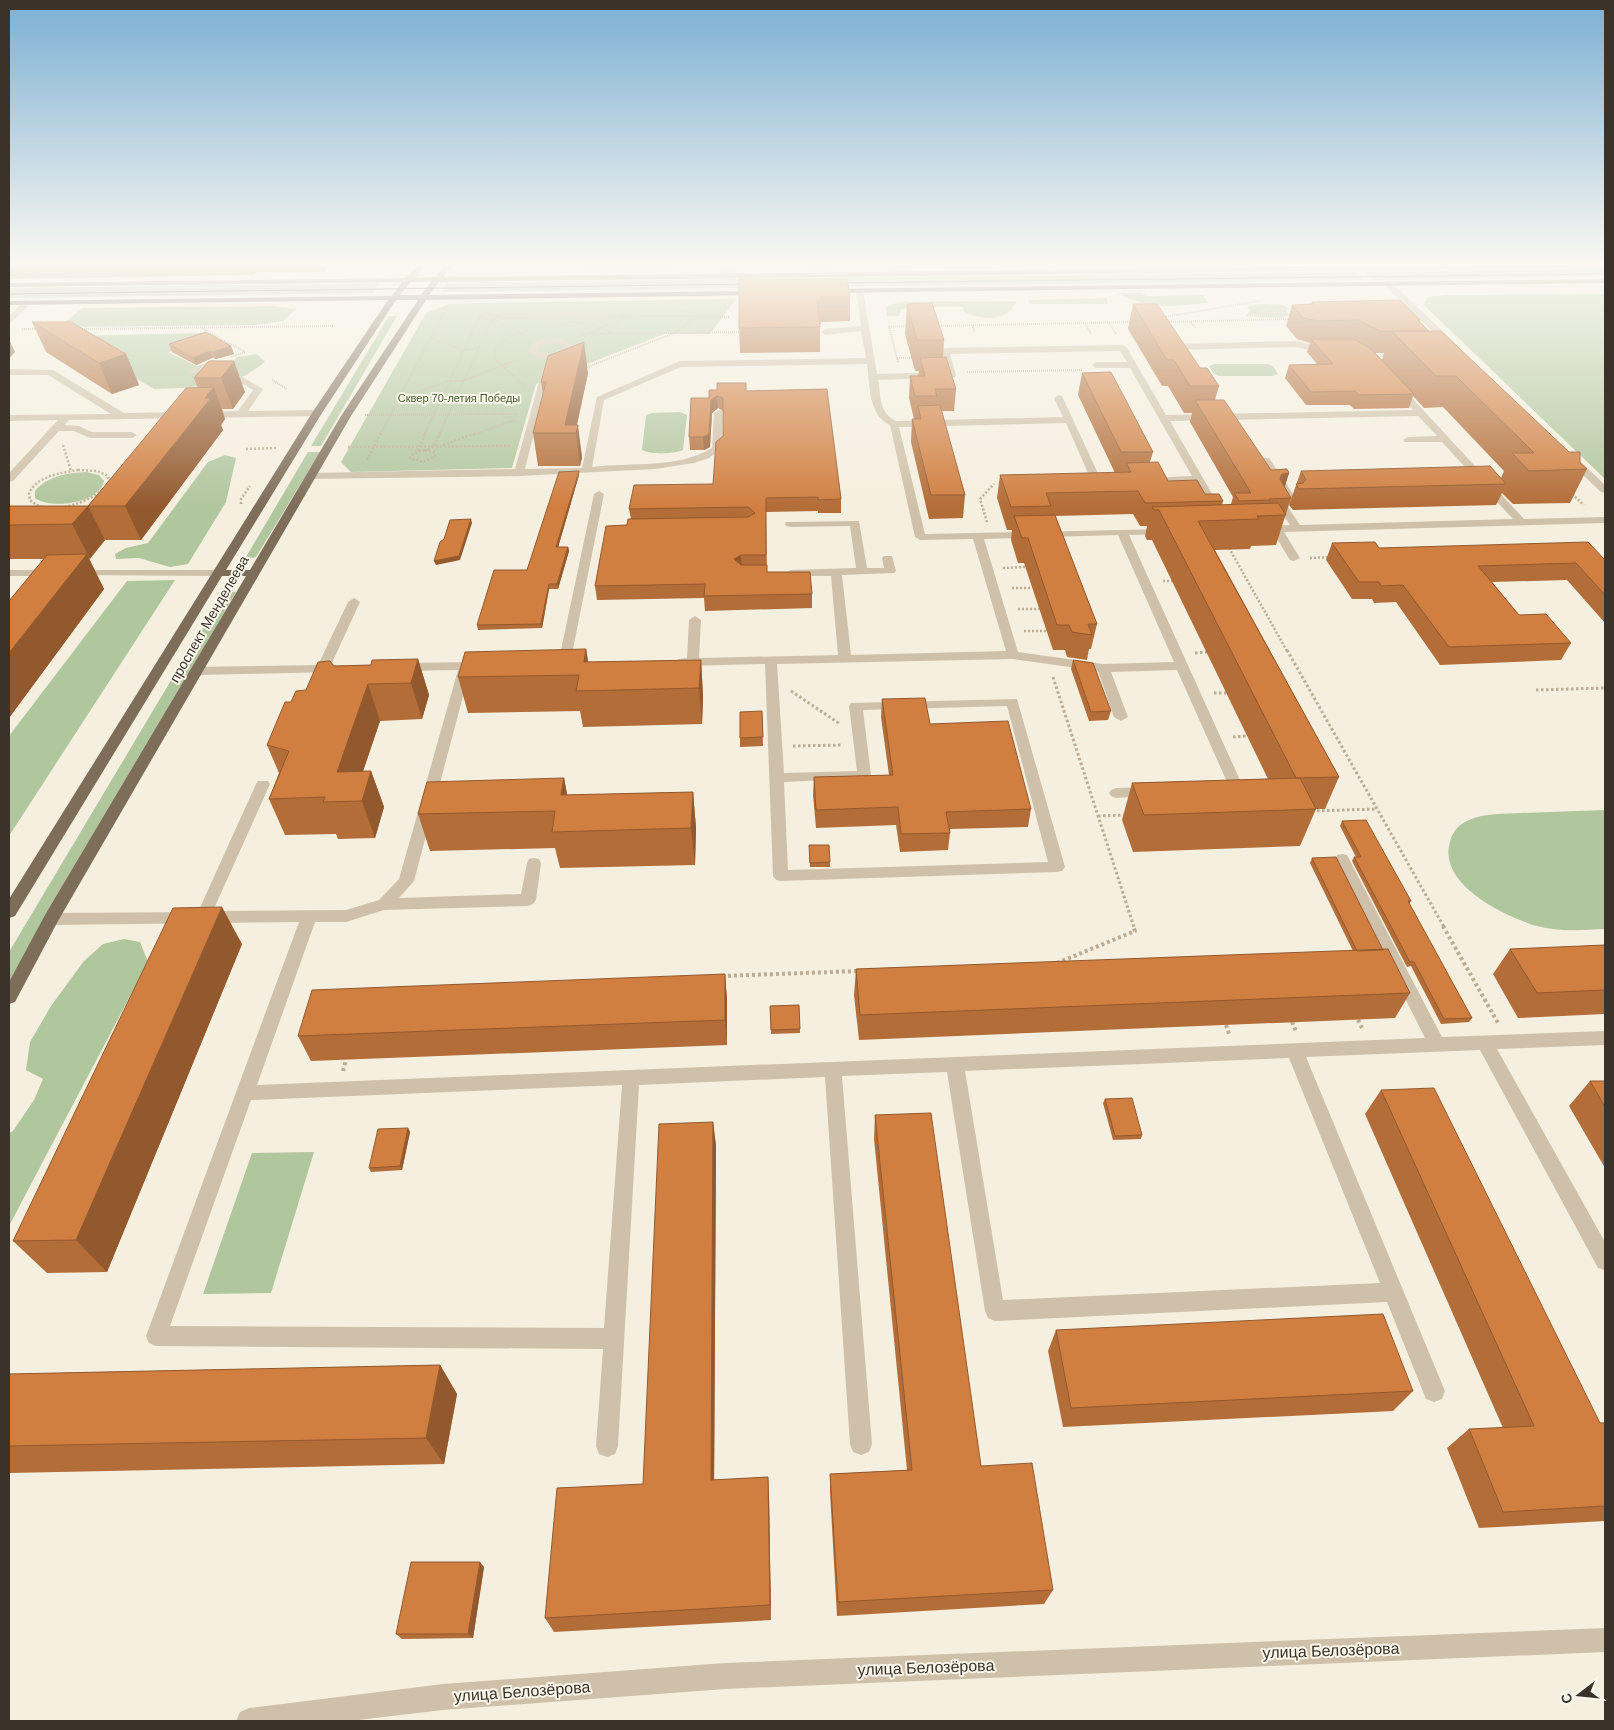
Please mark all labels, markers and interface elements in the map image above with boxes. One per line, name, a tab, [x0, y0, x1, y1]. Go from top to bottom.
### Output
park label: Сквер 70-летия Победы	[398, 392, 520, 404]
street label: проспект Менделеева	[166, 553, 252, 685]
street label: улица Белозёрова	[1262, 1640, 1400, 1661]
street label: улица Белозёрова	[857, 1657, 995, 1678]
north arrow	[1554, 1670, 1604, 1720]
street label: улица Белозёрова	[453, 1678, 591, 1705]
text: С	[1557, 1692, 1576, 1706]

